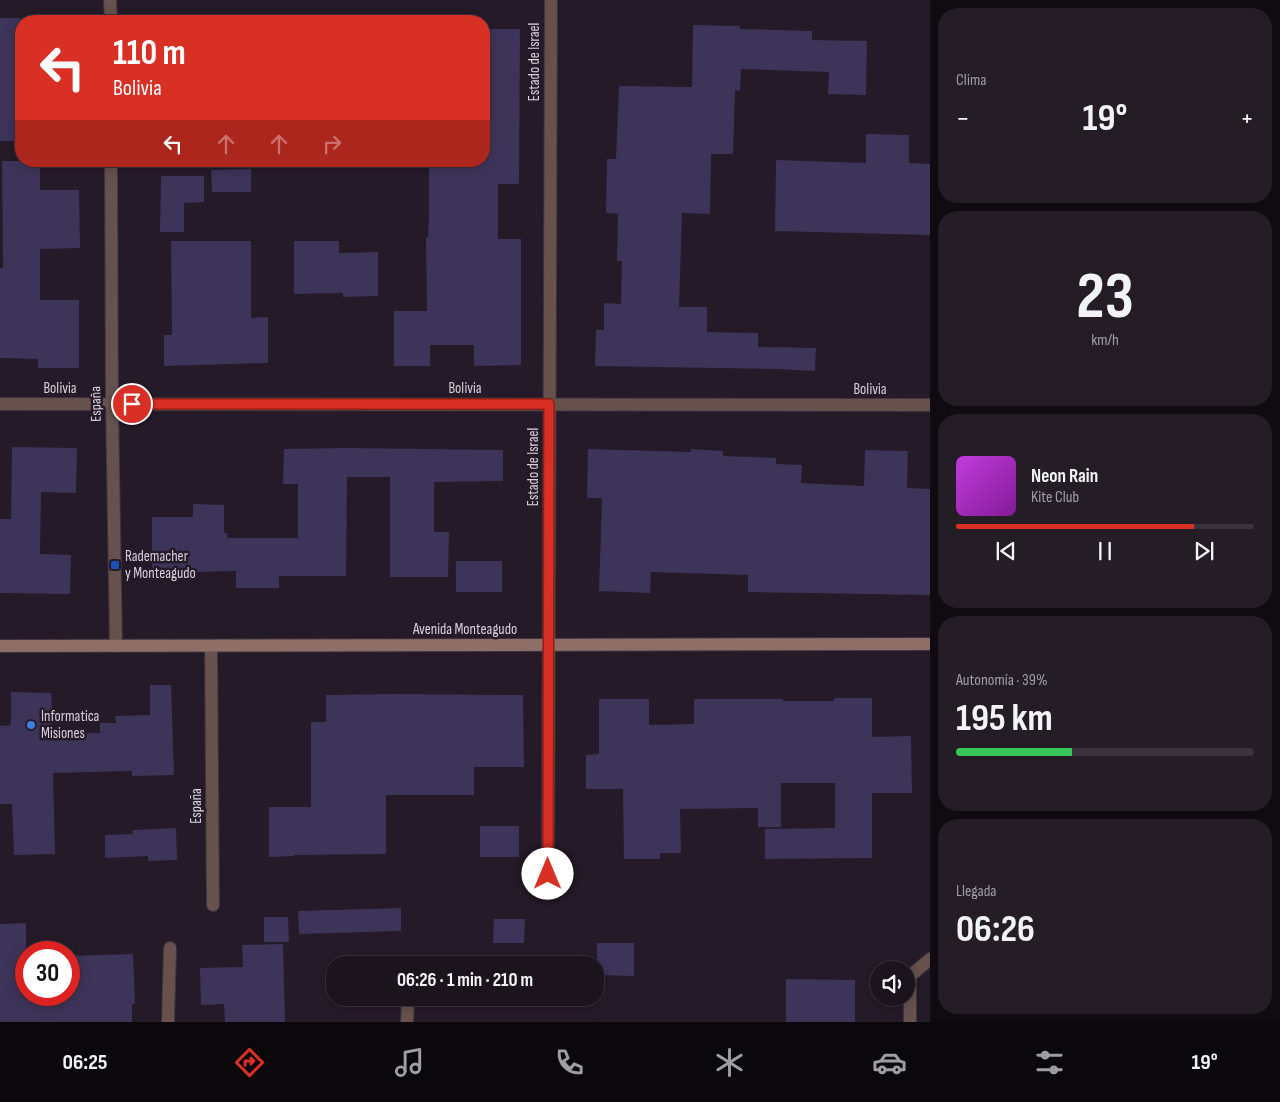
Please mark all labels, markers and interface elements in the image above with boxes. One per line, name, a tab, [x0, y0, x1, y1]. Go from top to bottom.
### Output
street label: Estado de Israel	[525, 23, 544, 101]
text: 110 m	[113, 32, 186, 75]
icon: left	[30, 35, 95, 100]
text: Clima	[956, 71, 986, 90]
text: Bolivia	[113, 75, 162, 102]
text: 19°	[1083, 96, 1127, 141]
text: −	[956, 102, 970, 135]
text: +	[1240, 102, 1254, 135]
icon: left	[159, 130, 187, 158]
icon: ahead	[212, 130, 240, 158]
icon: ahead	[265, 130, 293, 158]
icon: right	[318, 130, 346, 158]
text: 23	[1076, 259, 1134, 337]
text: km/h	[1091, 331, 1119, 350]
street label: Bolivia	[43, 379, 77, 398]
street label: Bolivia	[448, 379, 482, 398]
street label: Bolivia	[853, 380, 887, 399]
pin	[111, 383, 153, 425]
street label: España	[86, 386, 106, 422]
icon: arrive	[118, 390, 146, 418]
street label: Estado de Israel	[524, 428, 543, 506]
text: Neon Rain	[1031, 465, 1098, 488]
text: Kite Club	[1031, 488, 1079, 507]
icon: previous	[992, 537, 1020, 565]
icon: pause	[1091, 537, 1119, 565]
icon: next	[1190, 537, 1218, 565]
place label: Rademacher y Monteagudo	[125, 547, 196, 583]
marker: Rademacher y Monteagudo	[109, 559, 121, 571]
street label: Avenida Monteagudo	[412, 620, 517, 639]
text: Autonomía · 39%	[956, 671, 1047, 690]
text: 195 km	[956, 696, 1053, 741]
place label: Informatica Misiones	[41, 707, 100, 743]
marker: Informatica Misiones	[25, 719, 37, 731]
street label: España	[187, 788, 206, 824]
position arrow	[521, 847, 573, 899]
text: Llegada	[956, 882, 997, 901]
text: 06:26	[956, 907, 1035, 952]
speed limit sign: 30	[15, 941, 80, 1006]
map controls	[870, 961, 915, 1006]
button: sound	[870, 961, 915, 1006]
text: 06:26 · 1 min · 210 m	[397, 969, 533, 992]
icon: directions	[232, 1045, 267, 1080]
icon: music	[392, 1045, 427, 1080]
icon: phone	[552, 1045, 587, 1080]
icon: climate	[712, 1045, 747, 1080]
icon: car	[872, 1045, 907, 1080]
icon: filters	[1032, 1045, 1067, 1080]
text: 06:25	[62, 1049, 107, 1076]
text: 19°	[1192, 1049, 1218, 1076]

